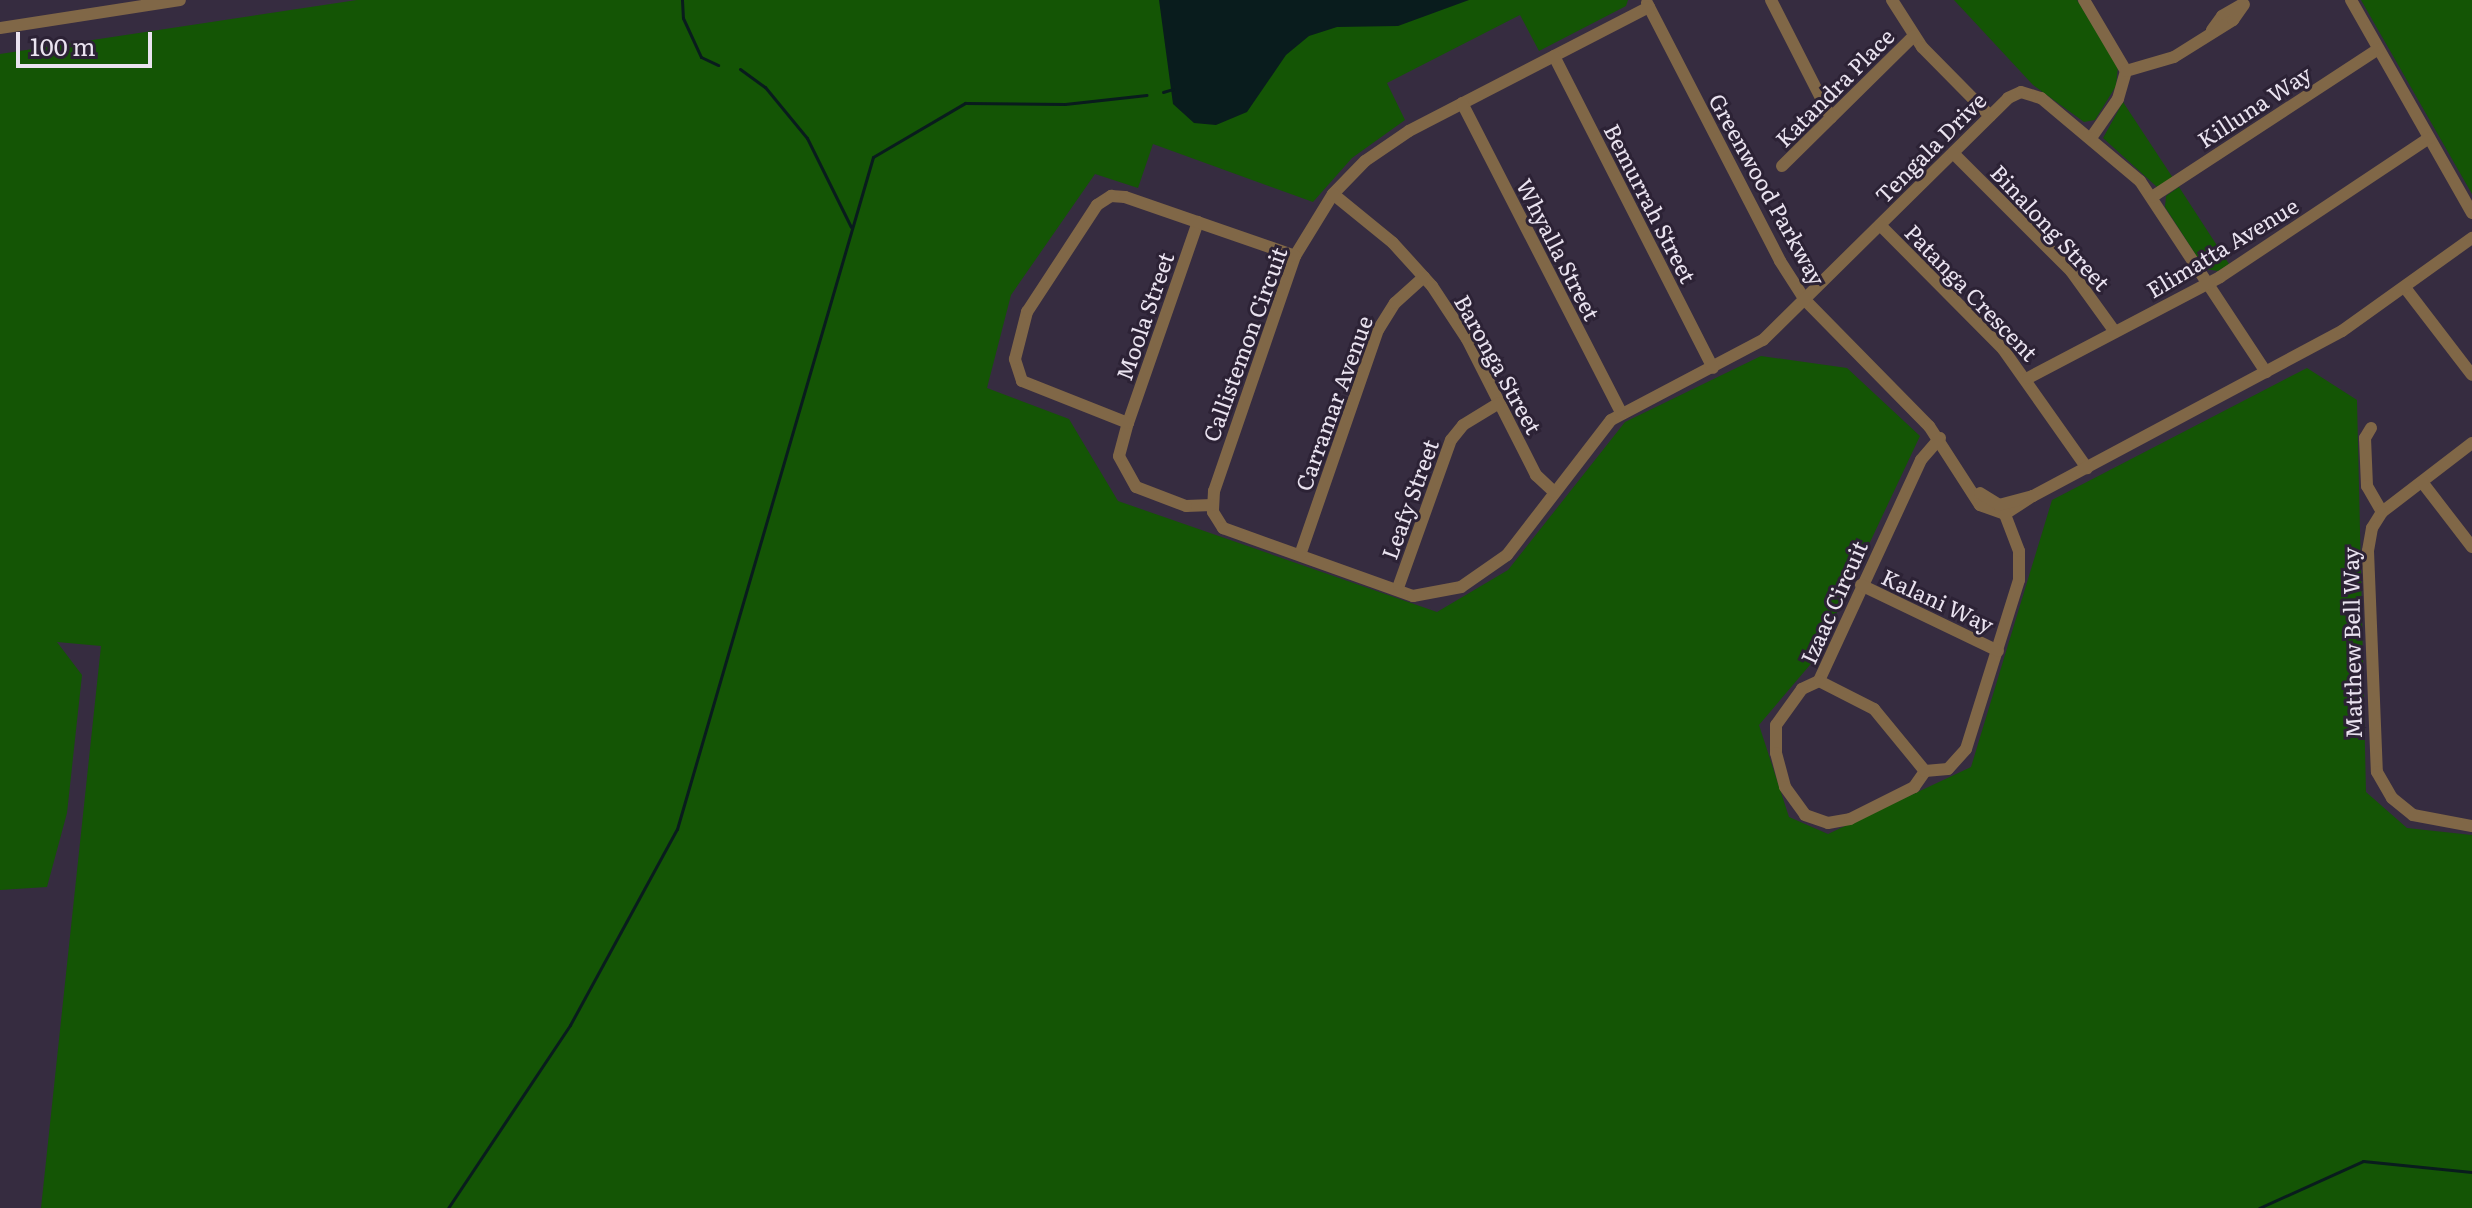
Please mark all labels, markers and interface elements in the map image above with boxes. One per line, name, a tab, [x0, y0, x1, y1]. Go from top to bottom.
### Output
scale bar	[20, 16, 156, 66]
street label: Katandra Place	[1769, 22, 1899, 152]
text: 100 m	[30, 28, 96, 63]
street label: Killuna Way	[2192, 59, 2316, 153]
street label: Tengala Drive	[1869, 86, 1991, 208]
street label: Greenwood Parkway	[1704, 88, 1832, 290]
street label: Bemurrah Street	[1600, 119, 1702, 287]
street label: Binalong Street	[1986, 159, 2116, 295]
street label: Whyalla Street	[1512, 174, 1606, 324]
street label: Elimatta Avenue	[2141, 191, 2303, 303]
street label: Patanga Crescent	[1900, 218, 2044, 366]
street label: Callistemon Circuit	[1197, 243, 1291, 445]
street label: Moola Street	[1110, 249, 1178, 383]
street label: Baronga Street	[1450, 290, 1548, 438]
street label: Carramar Avenue	[1289, 312, 1377, 494]
street label: Leafy Street	[1375, 435, 1443, 563]
street label: Izaac Circuit	[1794, 536, 1872, 668]
street label: Matthew Bell Way	[2336, 547, 2366, 739]
street label: Kalani Way	[1878, 563, 1998, 637]

